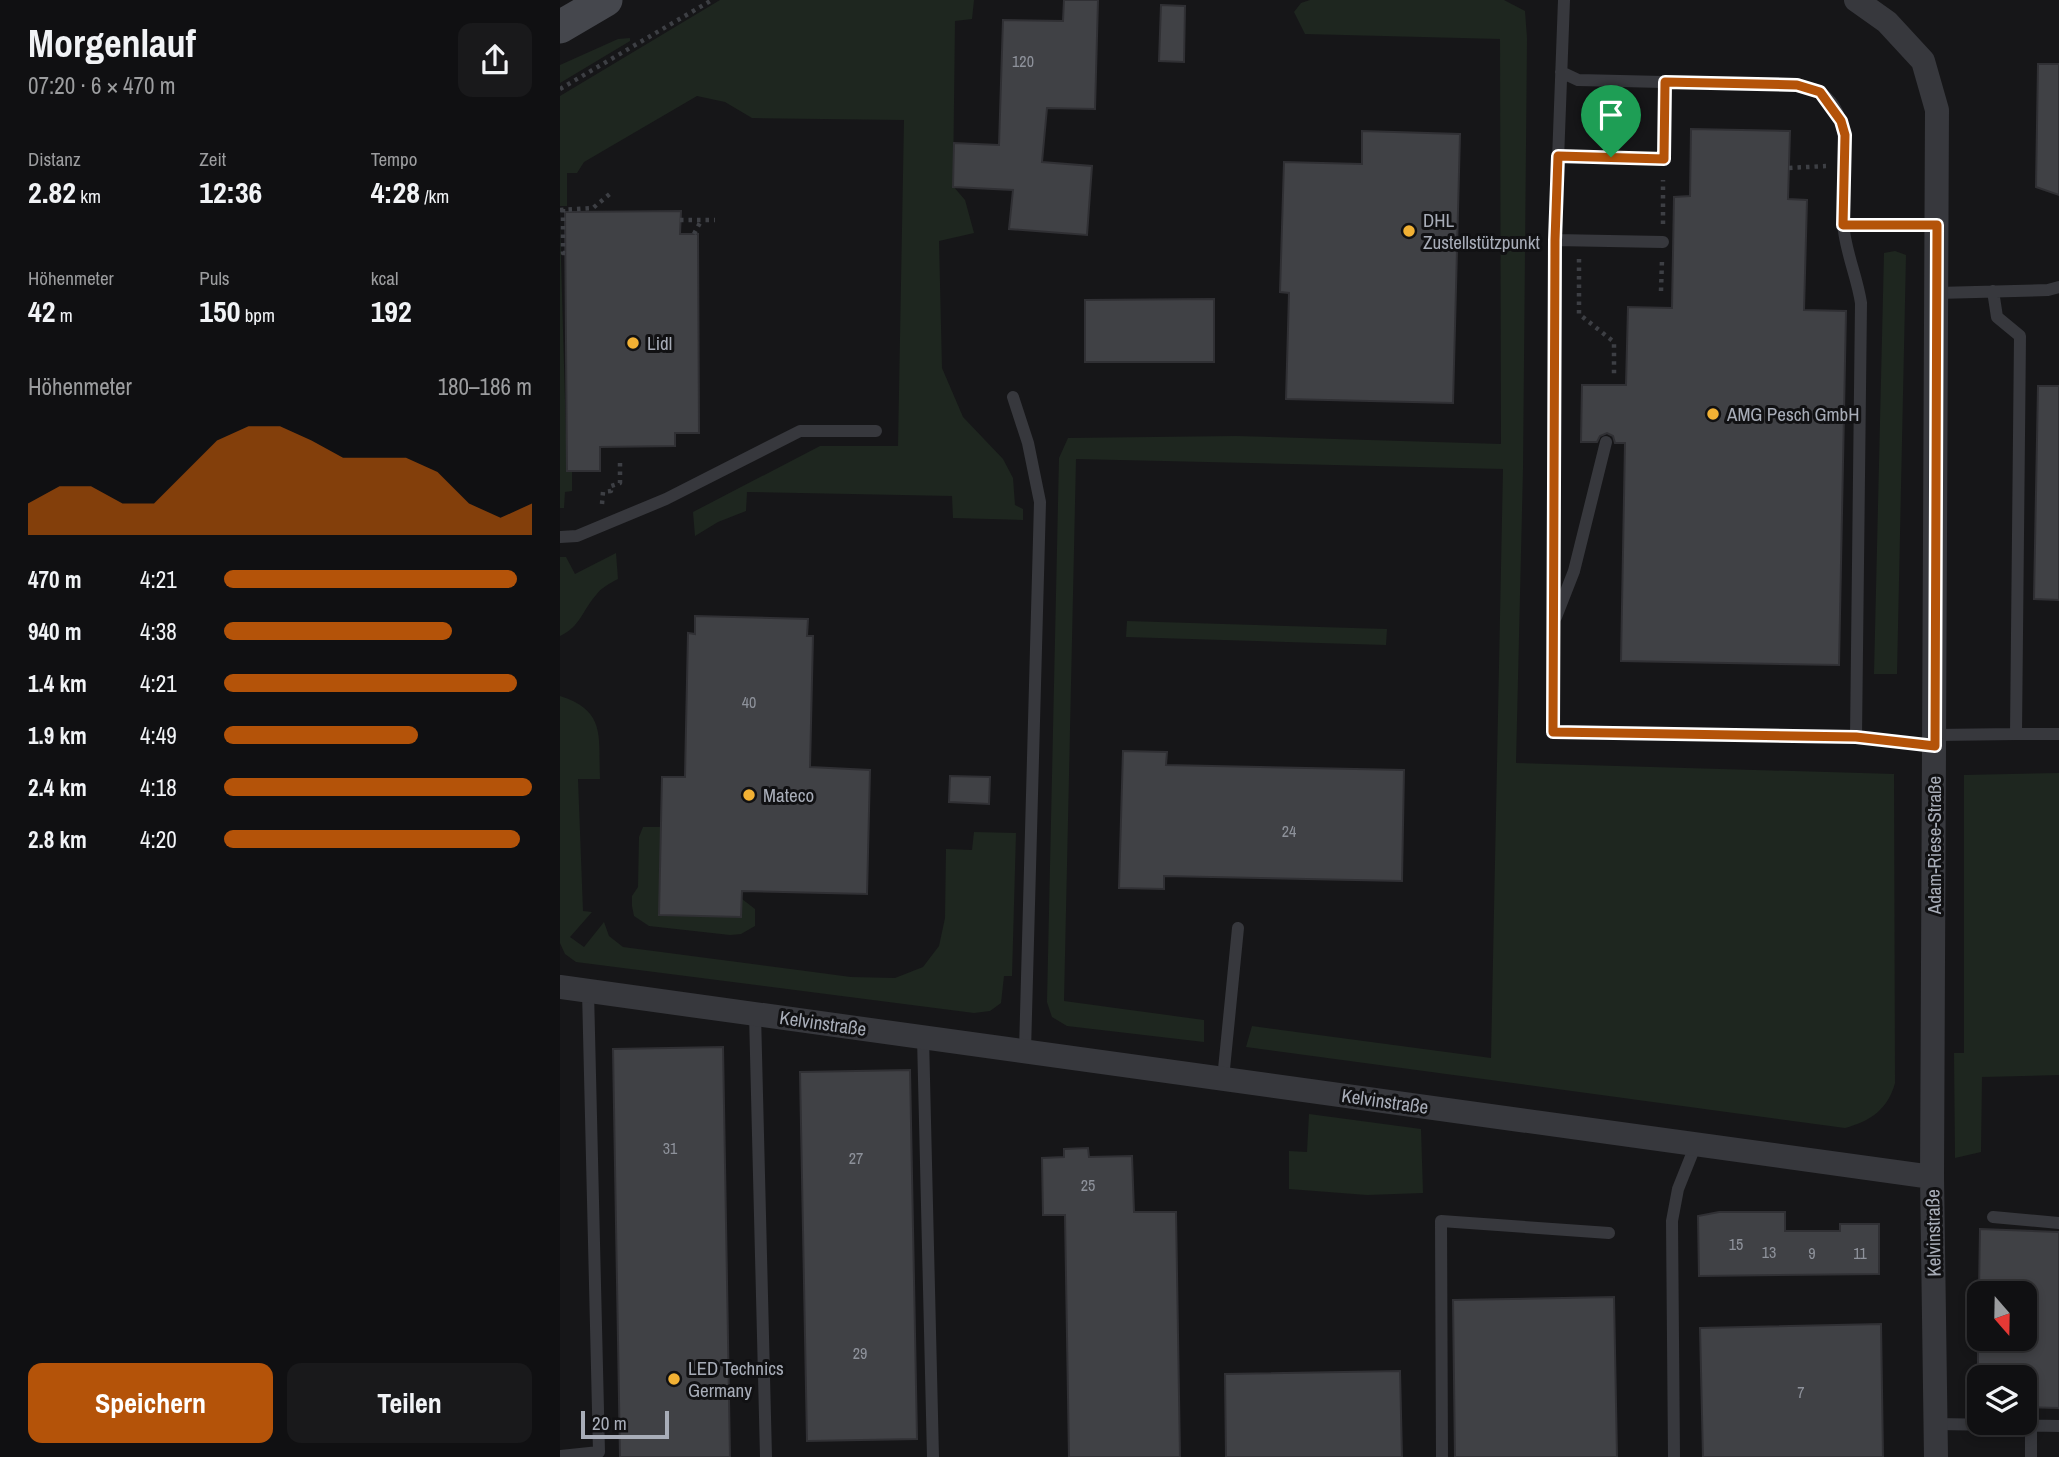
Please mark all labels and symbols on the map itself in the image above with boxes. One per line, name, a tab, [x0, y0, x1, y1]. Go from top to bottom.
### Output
house number: 120	[1012, 50, 1034, 72]
pin	[1581, 85, 1641, 157]
place label: DHL Zustellstützpunkt	[1423, 207, 1541, 255]
marker: DHL Zustellstützpunkt	[1401, 223, 1417, 239]
place label: Lidl	[647, 330, 672, 356]
marker: Lidl	[625, 335, 641, 351]
place label: AMG Pesch GmbH	[1726, 401, 1859, 427]
marker: AMG Pesch GmbH	[1705, 406, 1721, 422]
house number: 40	[742, 691, 756, 713]
street label: Adam-Riese-Straße	[1921, 776, 1947, 915]
place label: Mateco	[763, 782, 814, 808]
marker: Mateco	[741, 787, 757, 803]
house number: 24	[1282, 820, 1296, 842]
street label: Kelvinstraße	[778, 1004, 868, 1042]
street label: Kelvinstraße	[1340, 1082, 1430, 1120]
house number: 31	[663, 1137, 678, 1159]
house number: 27	[849, 1147, 863, 1169]
house number: 25	[1081, 1174, 1095, 1196]
street label: Kelvinstraße	[1919, 1189, 1947, 1277]
house number: 15	[1729, 1233, 1743, 1255]
house number: 13	[1762, 1241, 1776, 1263]
house number: 9	[1808, 1242, 1816, 1264]
house number: 11	[1853, 1242, 1868, 1264]
north arrow	[1967, 1281, 2037, 1351]
house number: 29	[853, 1342, 867, 1364]
place label: LED Technics Germany	[688, 1355, 784, 1403]
marker: LED Technics Germany	[666, 1371, 682, 1387]
house number: 7	[1797, 1381, 1805, 1403]
scale bar	[581, 1408, 668, 1440]

